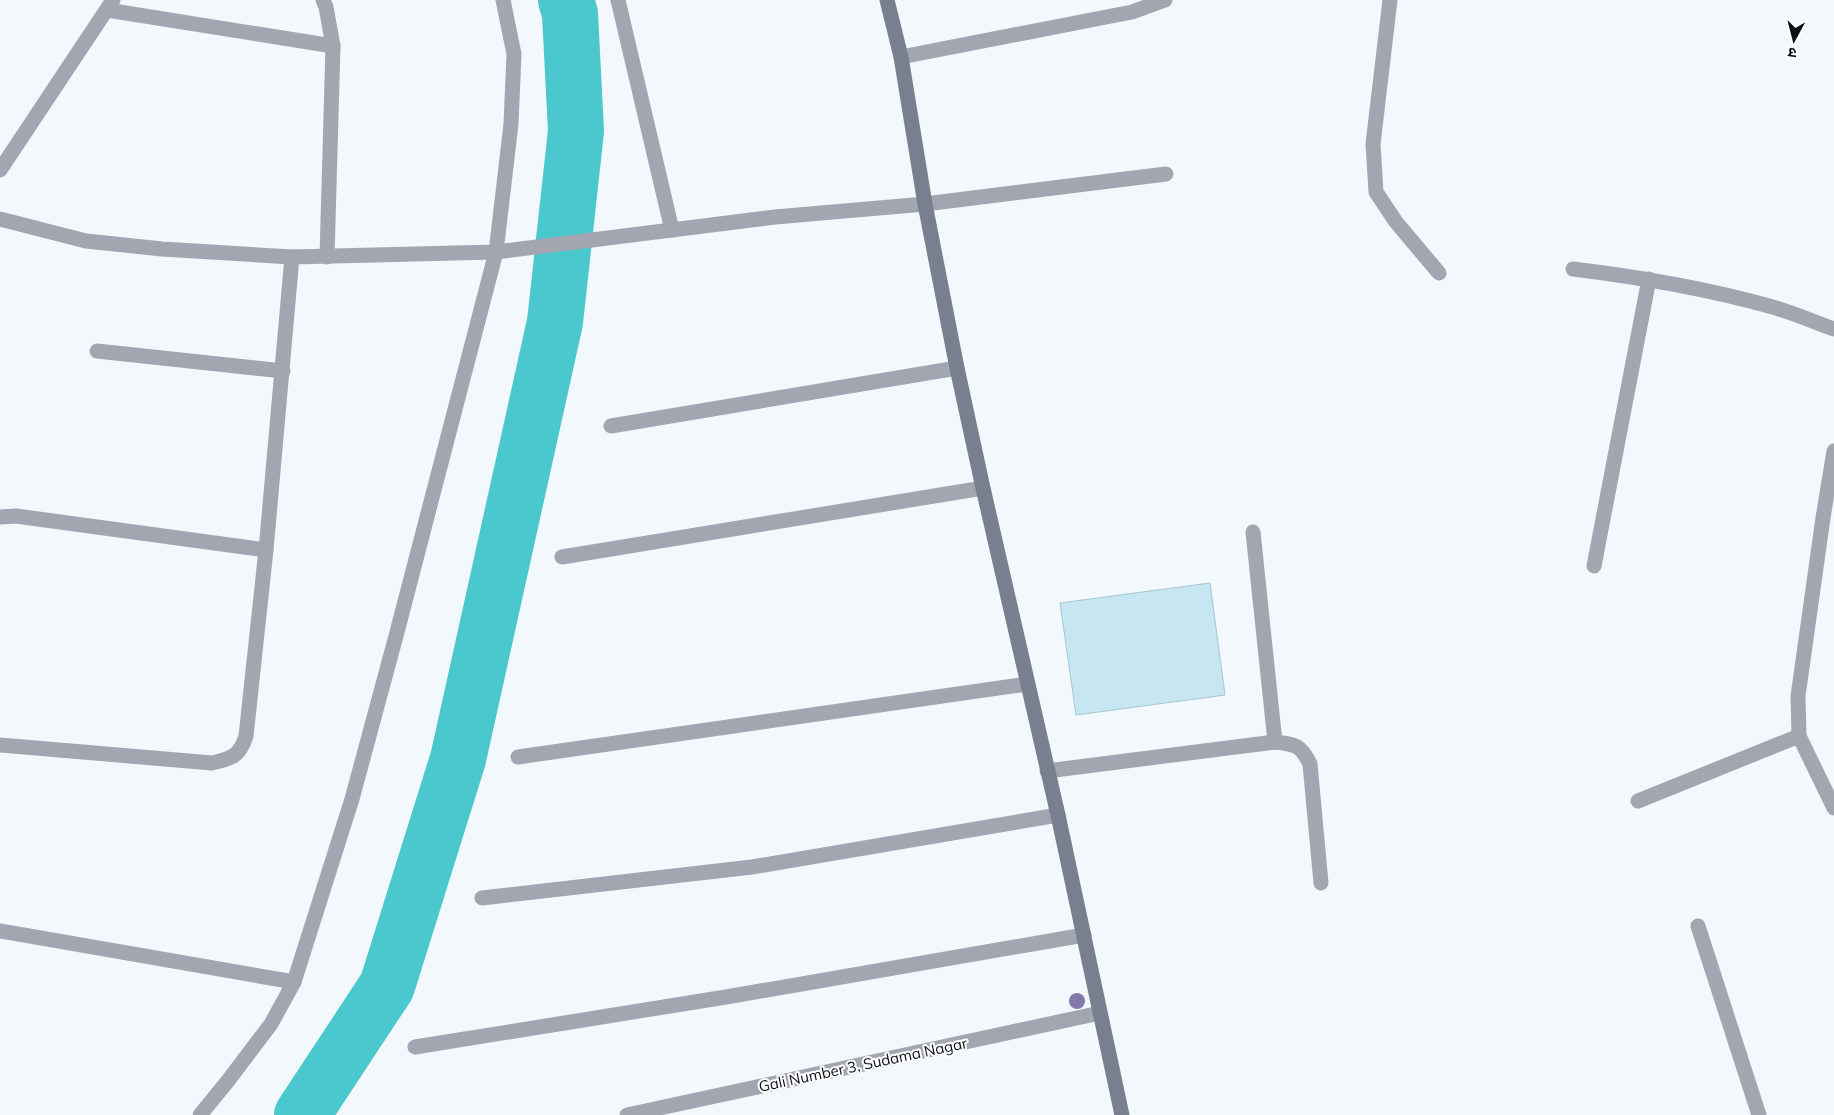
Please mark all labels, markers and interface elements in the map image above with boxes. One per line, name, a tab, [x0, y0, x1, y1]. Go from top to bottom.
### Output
north arrow	[1769, 15, 1819, 65]
text: उ	[1786, 43, 1798, 62]
street label: Gali Number 3, Sudama Nagar	[757, 1033, 969, 1096]

